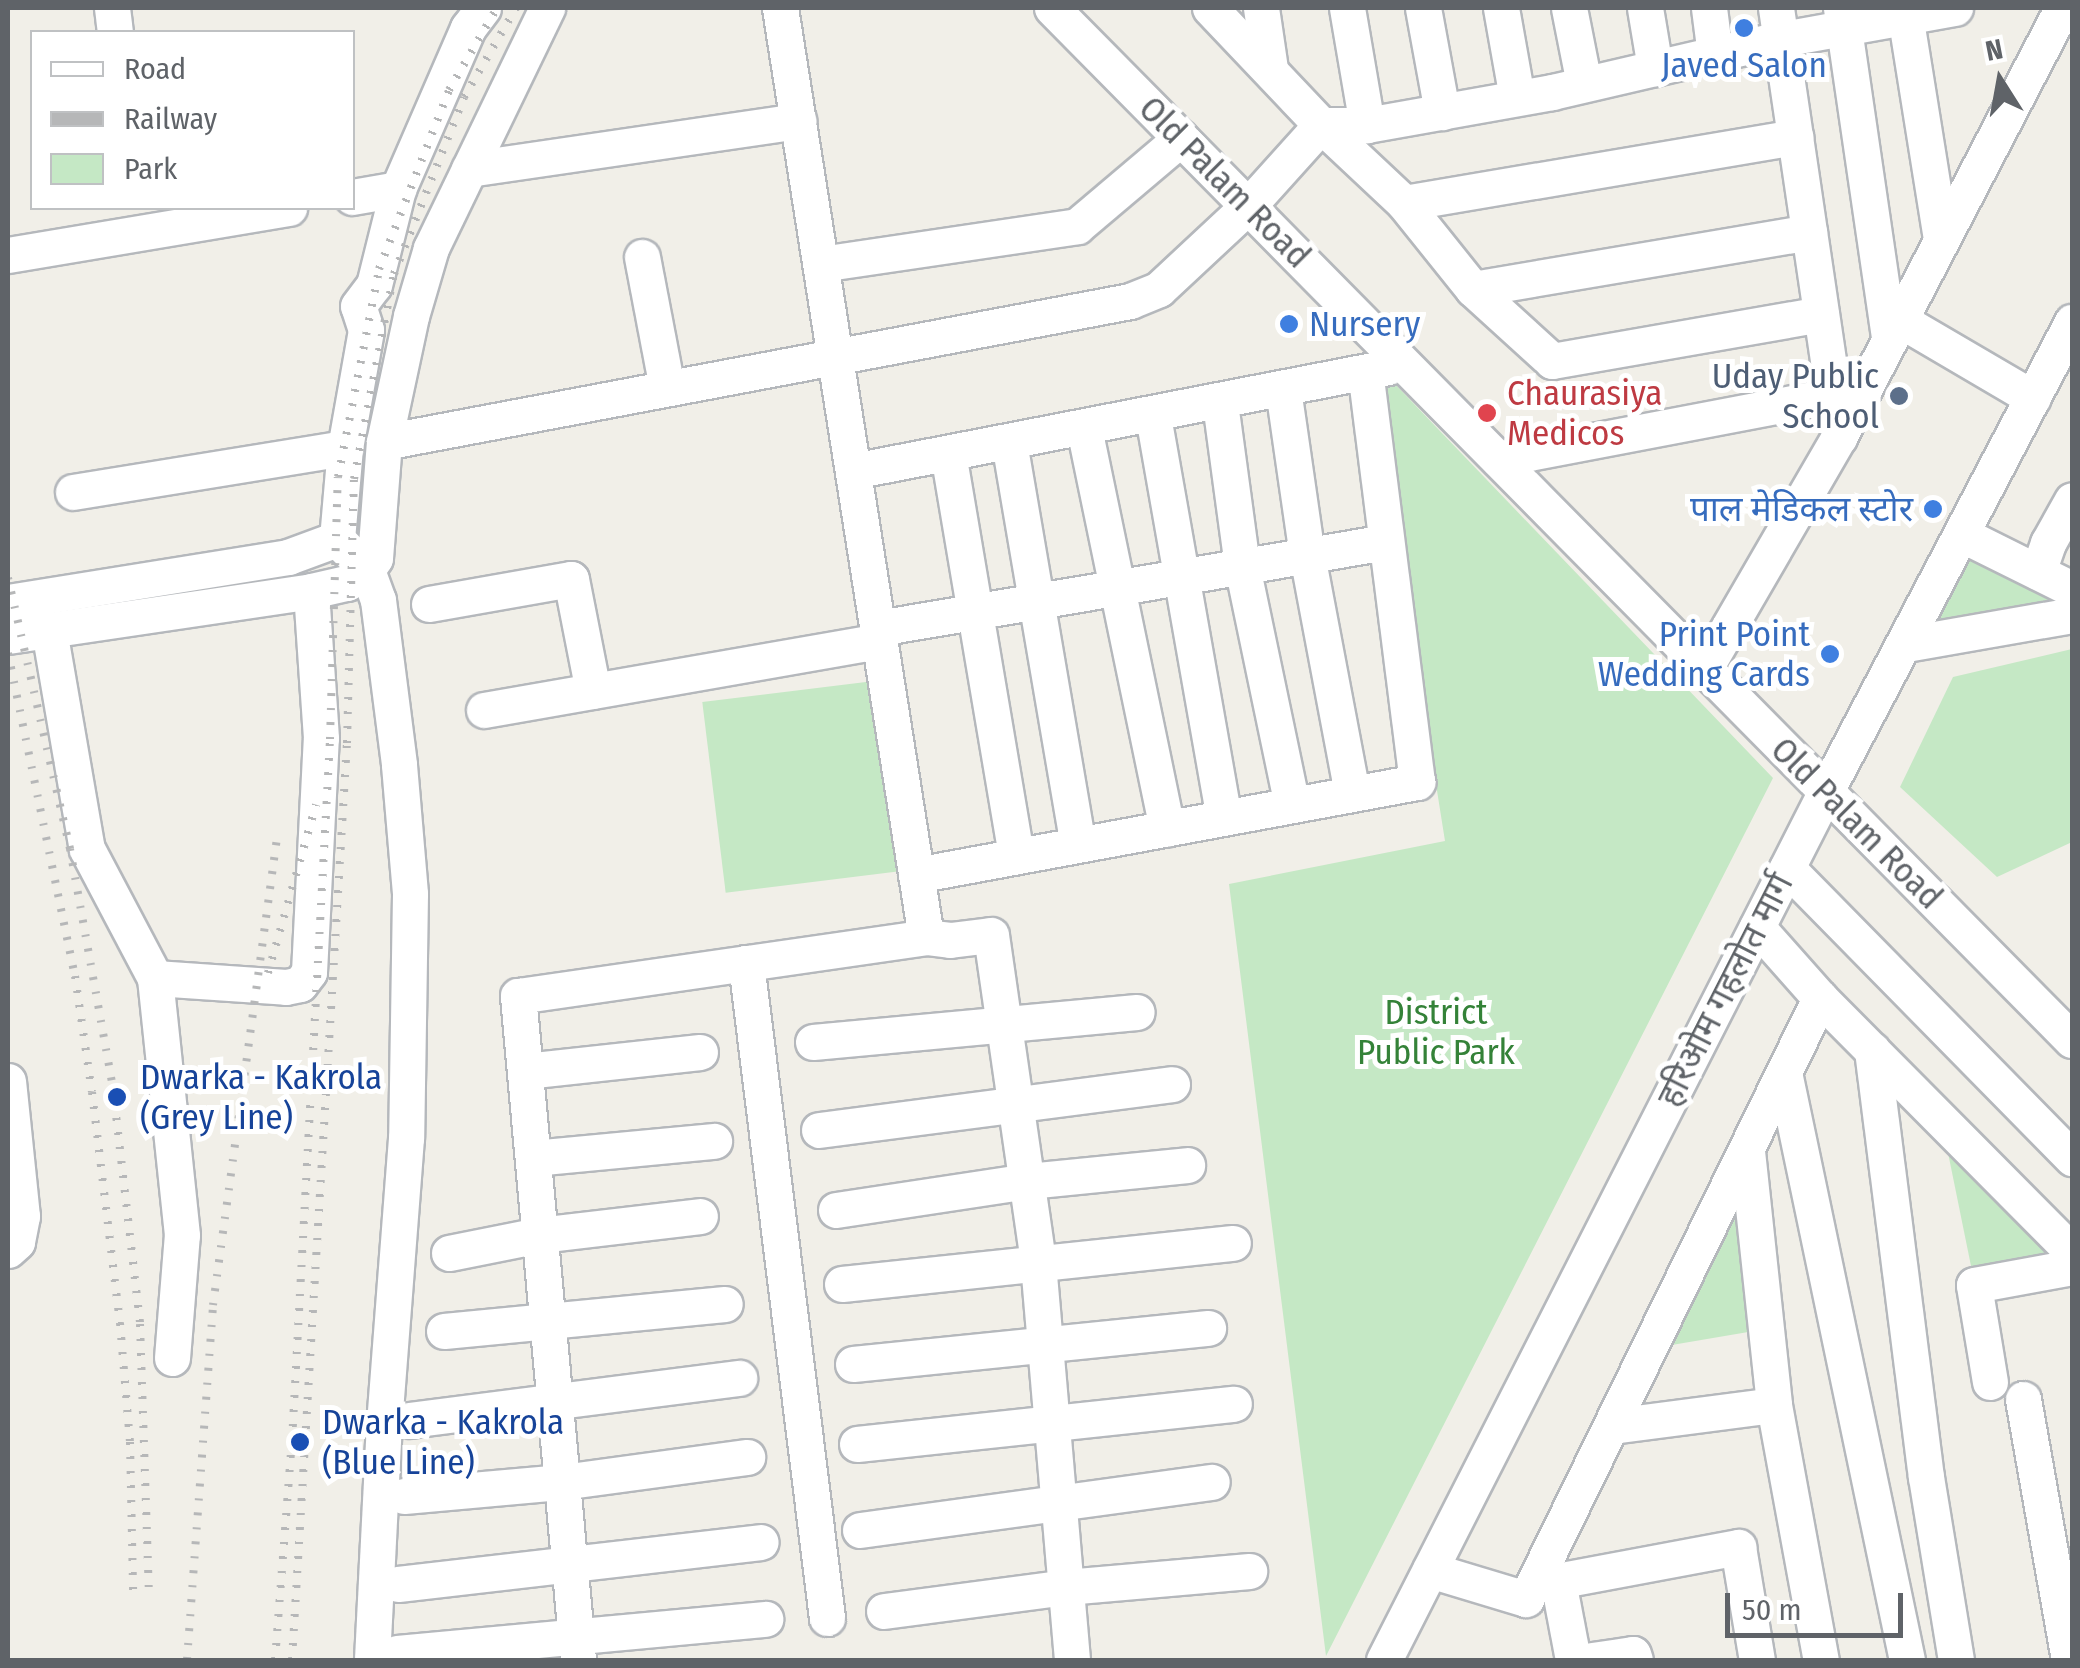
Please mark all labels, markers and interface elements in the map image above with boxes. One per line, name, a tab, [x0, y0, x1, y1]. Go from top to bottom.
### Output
marker: Javed Salon	[1733, 17, 1755, 39]
legend	[30, 30, 355, 210]
north arrow	[1950, 30, 2050, 130]
text: N	[1983, 32, 2006, 68]
place label: Javed Salon	[1661, 44, 1827, 86]
text: Road	[124, 51, 186, 87]
street label: Old Palam Road	[1131, 88, 1319, 276]
text: Railway	[124, 101, 217, 137]
text: Park	[124, 151, 177, 187]
place label: Nursery	[1309, 303, 1420, 345]
marker: Nursery	[1278, 313, 1300, 335]
place label: Uday Public School	[1712, 355, 1879, 437]
place label: Chaurasiya Medicos	[1507, 372, 1662, 454]
marker: Uday Public School	[1888, 385, 1910, 407]
marker: Chaurasiya Medicos	[1476, 402, 1498, 424]
place label: पाल मेडिकल स्टोर	[1690, 488, 1913, 530]
marker: पाल मेडिकल स्टोर	[1922, 498, 1944, 520]
place label: Print Point Wedding Cards	[1598, 613, 1810, 695]
marker: Print Point Wedding Cards	[1819, 643, 1841, 665]
street label: Old Palam Road	[1763, 729, 1951, 917]
street label: हरिओम गहलोत मार्ग	[1648, 866, 1802, 1114]
park label: District Public Park	[1357, 991, 1515, 1073]
place label: Dwarka - Kakrola (Grey Line)	[140, 1056, 382, 1138]
marker: Dwarka - Kakrola (Grey Line)	[104, 1084, 130, 1110]
place label: Dwarka - Kakrola (Blue Line)	[322, 1401, 564, 1483]
marker: Dwarka - Kakrola (Blue Line)	[287, 1429, 313, 1455]
scale bar	[1730, 1573, 1908, 1635]
text: 50 m	[1742, 1592, 1802, 1628]

